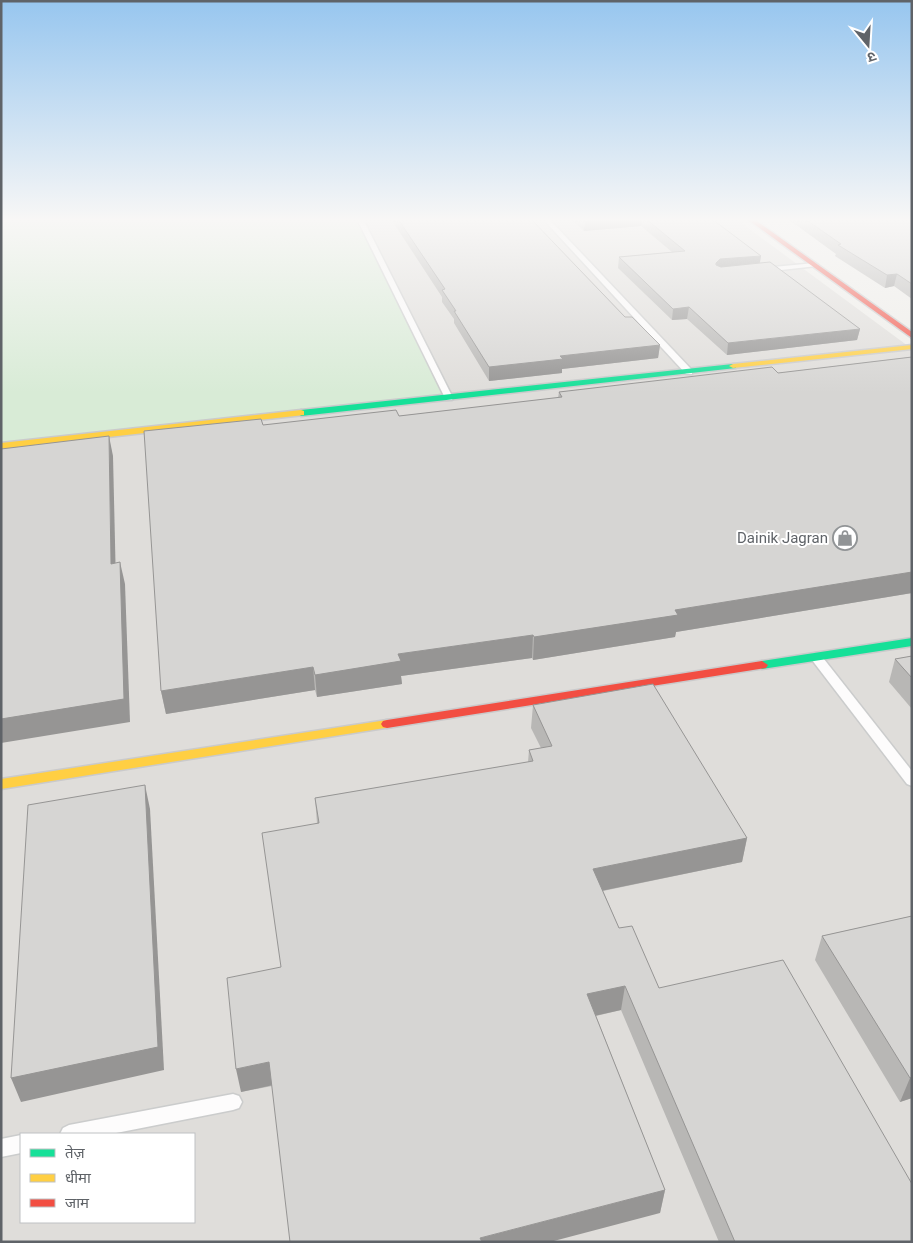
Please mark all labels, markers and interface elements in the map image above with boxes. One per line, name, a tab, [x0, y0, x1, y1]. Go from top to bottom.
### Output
north arrow	[843, 20, 893, 70]
text: उ	[865, 48, 878, 66]
shop icon: Dainik Jagran	[832, 525, 858, 551]
place label: Dainik Jagran	[737, 529, 828, 547]
legend	[20, 1133, 195, 1223]
text: तेज़	[65, 1144, 86, 1162]
text: धीमा	[65, 1169, 92, 1187]
text: जाम	[65, 1194, 90, 1212]

